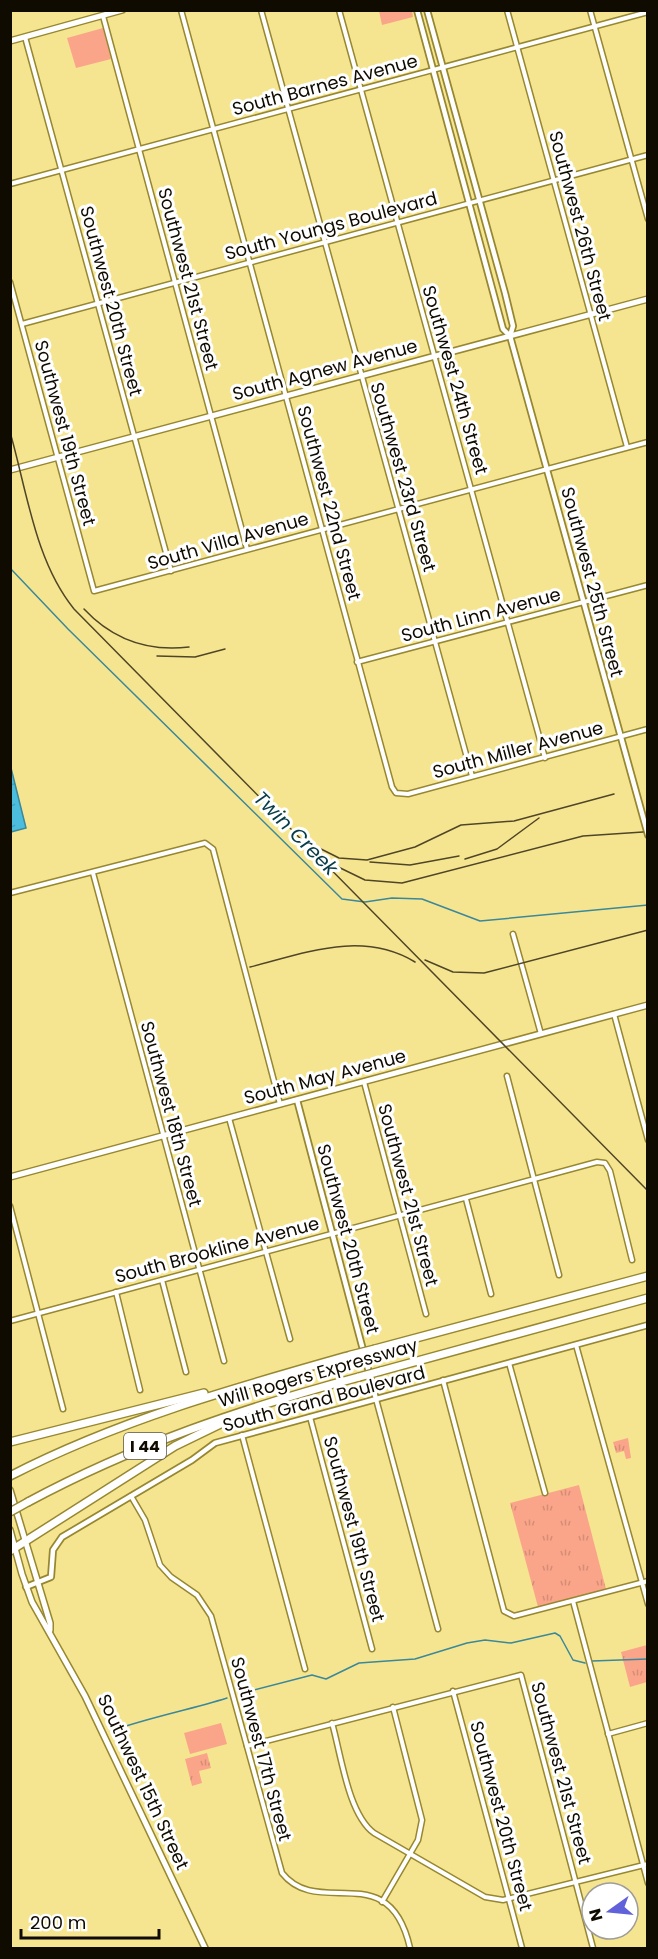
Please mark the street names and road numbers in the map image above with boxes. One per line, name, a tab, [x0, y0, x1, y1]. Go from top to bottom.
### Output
street label: South Barnes Avenue	[229, 48, 420, 121]
street label: Southwest 26th Street	[543, 128, 618, 324]
street label: Southwest 21st Street	[152, 185, 225, 373]
street label: South Youngs Boulevard	[222, 185, 440, 266]
street label: Southwest 20th Street	[74, 203, 149, 399]
street label: Southwest 24th Street	[417, 282, 494, 477]
street label: South Agnew Avenue	[230, 333, 420, 406]
street label: Southwest 19th Street	[29, 337, 102, 528]
street label: Southwest 23rd Street	[364, 379, 442, 574]
street label: Southwest 22nd Street	[291, 403, 367, 603]
street label: Southwest 25th Street	[555, 484, 630, 680]
street label: South Villa Avenue	[144, 506, 311, 575]
street label: South Linn Avenue	[398, 581, 563, 648]
street label: South Miller Avenue	[430, 715, 606, 784]
street label: Southwest 18th Street	[135, 1018, 208, 1209]
street label: South May Avenue	[241, 1043, 409, 1110]
street label: Southwest 21st Street	[372, 1101, 445, 1289]
street label: Southwest 20th Street	[311, 1141, 386, 1337]
street label: South Brookline Avenue	[112, 1210, 322, 1289]
street label: Will Rogers Expressway	[215, 1332, 420, 1413]
street label: South Grand Boulevard	[220, 1359, 428, 1438]
road number: I 44	[124, 1433, 166, 1459]
street label: Southwest 19th Street	[318, 1433, 391, 1624]
street label: Southwest 17th Street	[225, 1654, 298, 1844]
street label: Southwest 21st Street	[525, 1679, 598, 1867]
street label: Southwest 15th Street	[92, 1690, 195, 1874]
street label: Southwest 20th Street	[464, 1718, 539, 1914]

